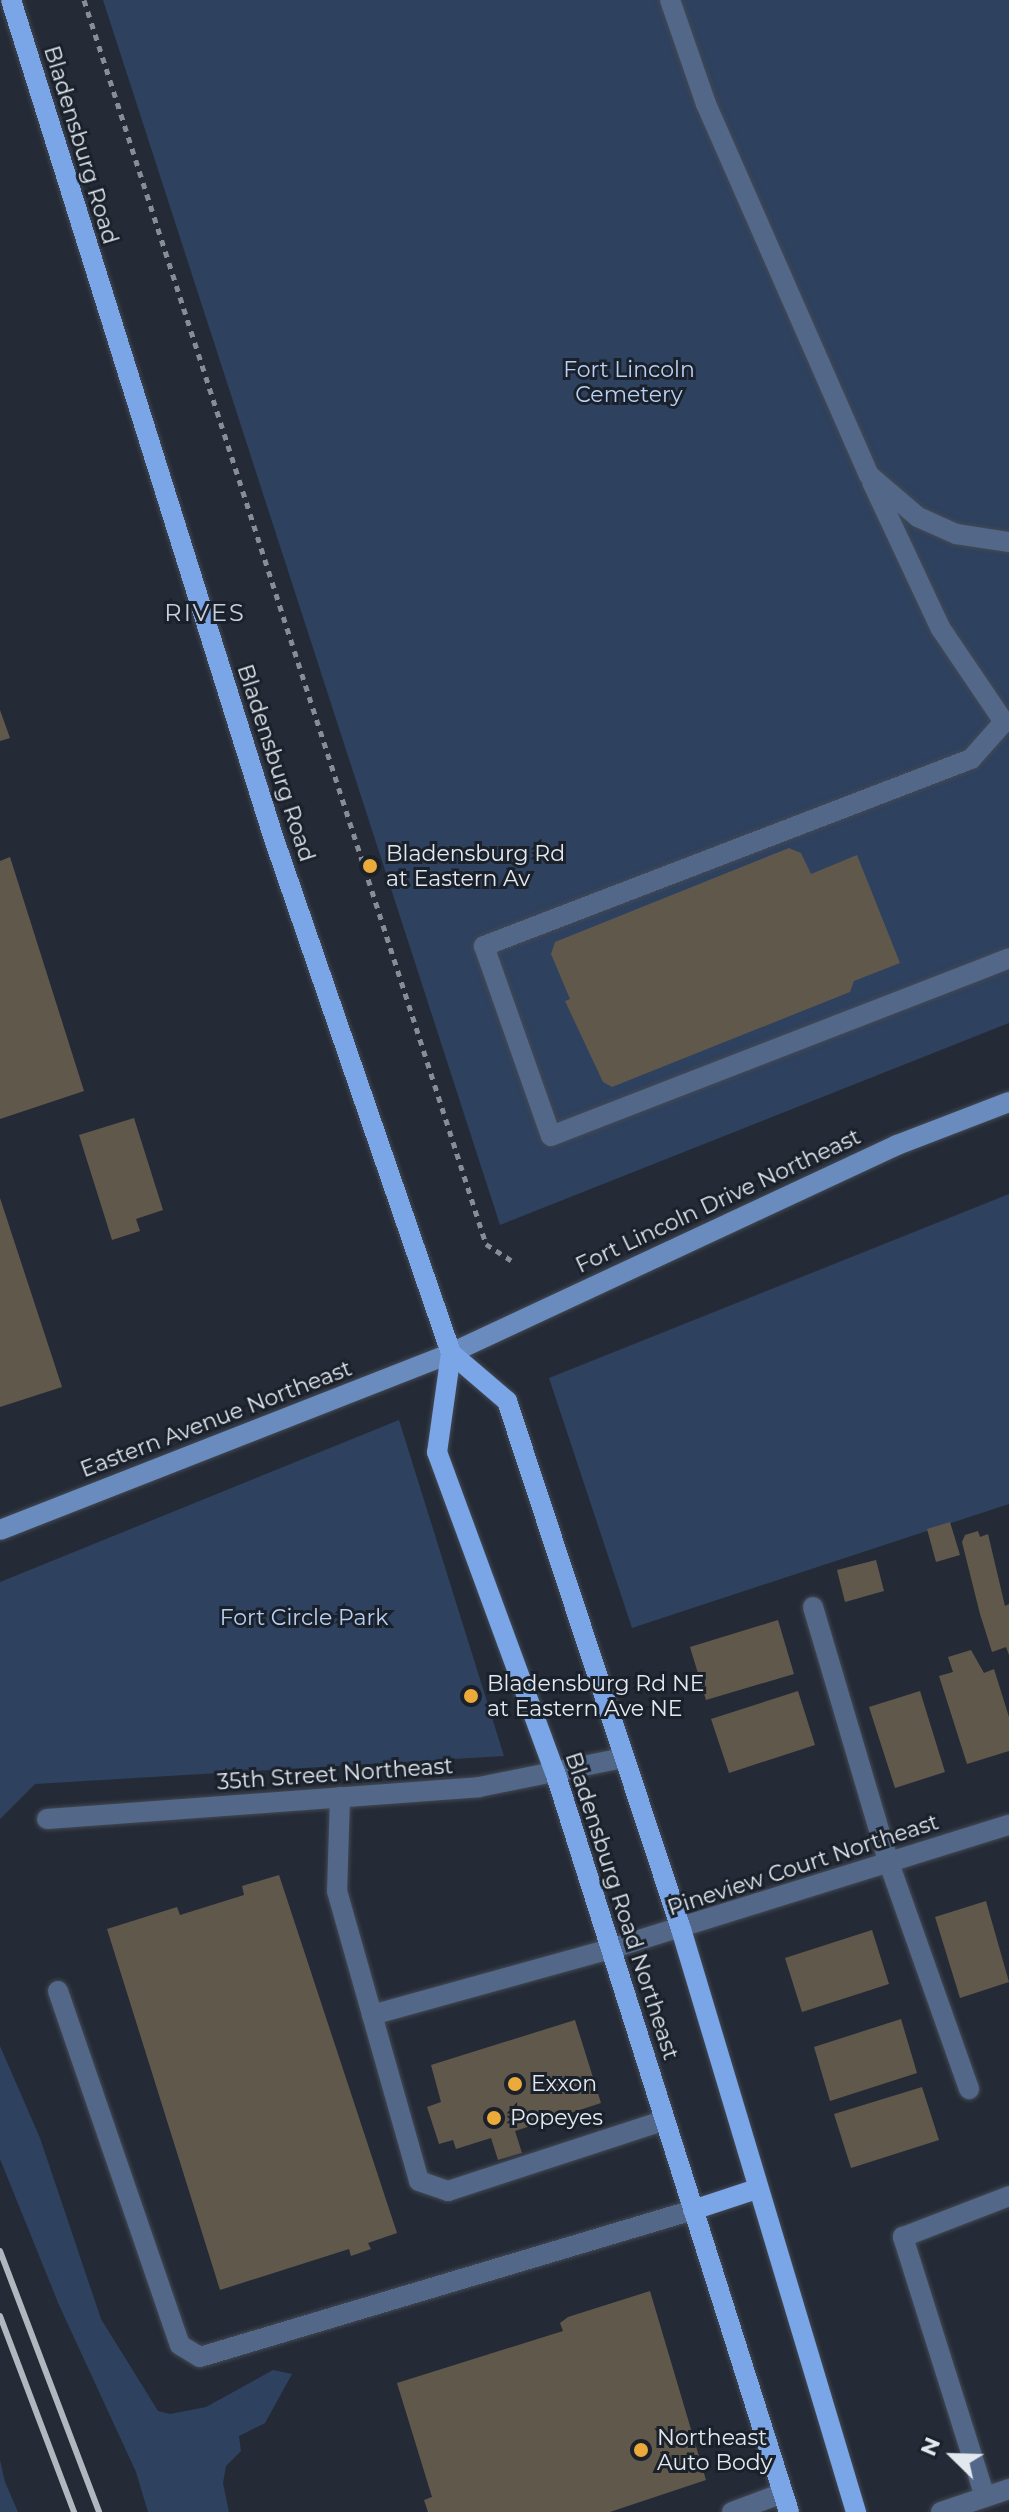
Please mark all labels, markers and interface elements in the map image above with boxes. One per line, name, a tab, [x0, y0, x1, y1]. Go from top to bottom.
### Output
street label: Bladensburg Road	[38, 43, 124, 247]
park label: Fort Lincoln Cemetery	[563, 356, 695, 408]
district label: RIVES	[164, 599, 246, 627]
street label: Bladensburg Road	[232, 661, 320, 865]
place label: Bladensburg Rd at Eastern Av	[386, 840, 565, 892]
marker: Bladensburg Rd at Eastern Av	[361, 857, 379, 875]
street label: Fort Lincoln Drive Northeast	[571, 1123, 865, 1279]
street label: Eastern Avenue Northeast	[77, 1355, 355, 1483]
park label: Fort Circle Park	[220, 1605, 388, 1631]
place label: Bladensburg Rd NE at Eastern Ave NE	[487, 1670, 705, 1722]
marker: Bladensburg Rd NE at Eastern Ave NE	[462, 1687, 480, 1705]
street label: Bladensburg Road Northeast	[560, 1749, 684, 2063]
street label: 35th Street Northeast	[216, 1753, 454, 1795]
street label: Pineview Court Northeast	[664, 1809, 942, 1921]
place label: Exxon	[531, 2071, 597, 2097]
marker: Exxon	[506, 2075, 524, 2093]
place label: Popeyes	[510, 2105, 603, 2131]
marker: Popeyes	[485, 2109, 503, 2127]
north arrow	[913, 2416, 993, 2496]
place label: Northeast Auto Body	[657, 2424, 773, 2476]
text: N	[915, 2433, 946, 2460]
marker: Northeast Auto Body	[632, 2441, 650, 2459]

